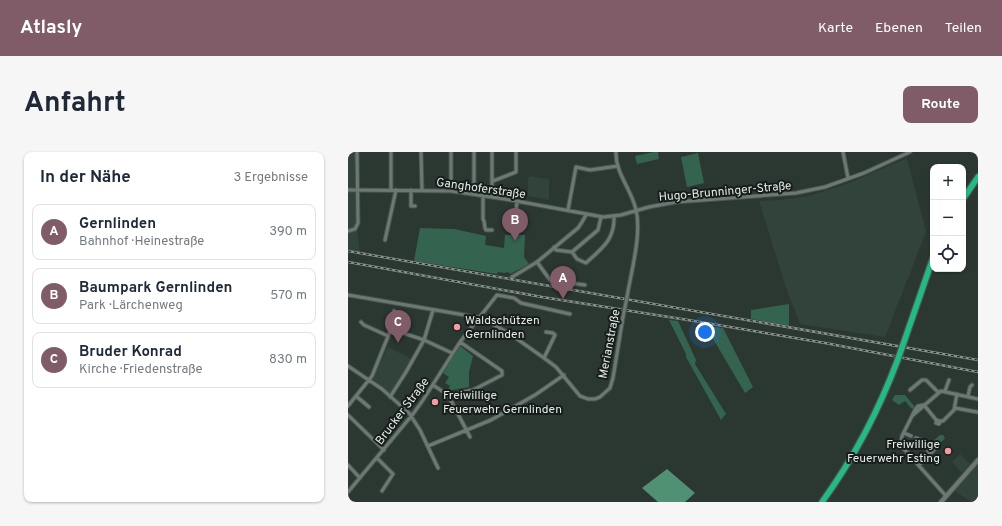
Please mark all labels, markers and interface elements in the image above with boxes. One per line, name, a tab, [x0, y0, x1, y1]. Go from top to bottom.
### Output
text: Atlasly	[20, 16, 82, 40]
text: Karte	[818, 20, 853, 37]
text: Ebenen	[875, 20, 923, 37]
text: Teilen	[945, 20, 982, 37]
text: Anfahrt	[24, 86, 126, 122]
button: Route	[903, 86, 978, 123]
map controls	[930, 164, 966, 272]
button: +	[930, 164, 966, 200]
text: In der Nähe	[40, 167, 131, 189]
text: 3 Ergebnisse	[233, 170, 308, 186]
street label: Ganghoferstraße	[435, 175, 527, 203]
street label: Hugo-Brunninger-Straße	[658, 178, 792, 206]
button: −	[930, 200, 966, 236]
pin: B	[502, 208, 528, 241]
text: Gernlinden	[79, 215, 156, 234]
text: A	[49, 224, 59, 240]
text: 390 m	[269, 224, 307, 240]
text: Bahnhof · Heinestraße	[79, 234, 204, 250]
button: locate	[930, 236, 966, 272]
pin: A	[550, 266, 576, 299]
text: Baumpark Gernlinden	[79, 279, 233, 298]
text: B	[50, 288, 58, 304]
text: 570 m	[270, 288, 307, 304]
text: Park · Lärchenweg	[79, 298, 183, 314]
street label: Merianstraße	[595, 308, 625, 380]
pin: C	[385, 310, 411, 343]
place label: Waldschützen Gernlinden	[465, 313, 540, 343]
marker: Waldschützen Gernlinden	[452, 322, 462, 332]
your location	[695, 322, 715, 342]
text: Bruder Konrad	[79, 343, 182, 362]
text: C	[50, 352, 58, 368]
text: 830 m	[269, 352, 307, 368]
text: Kirche · Friedenstraße	[79, 362, 203, 378]
street label: Brucker Straße	[372, 375, 433, 448]
place label: Freiwillige Feuerwehr Gernlinden	[443, 388, 562, 418]
marker: Freiwillige Feuerwehr Gernlinden	[430, 397, 440, 407]
place label: Freiwillige Feuerwehr Esting	[847, 437, 940, 467]
marker: Freiwillige Feuerwehr Esting	[943, 446, 953, 456]

